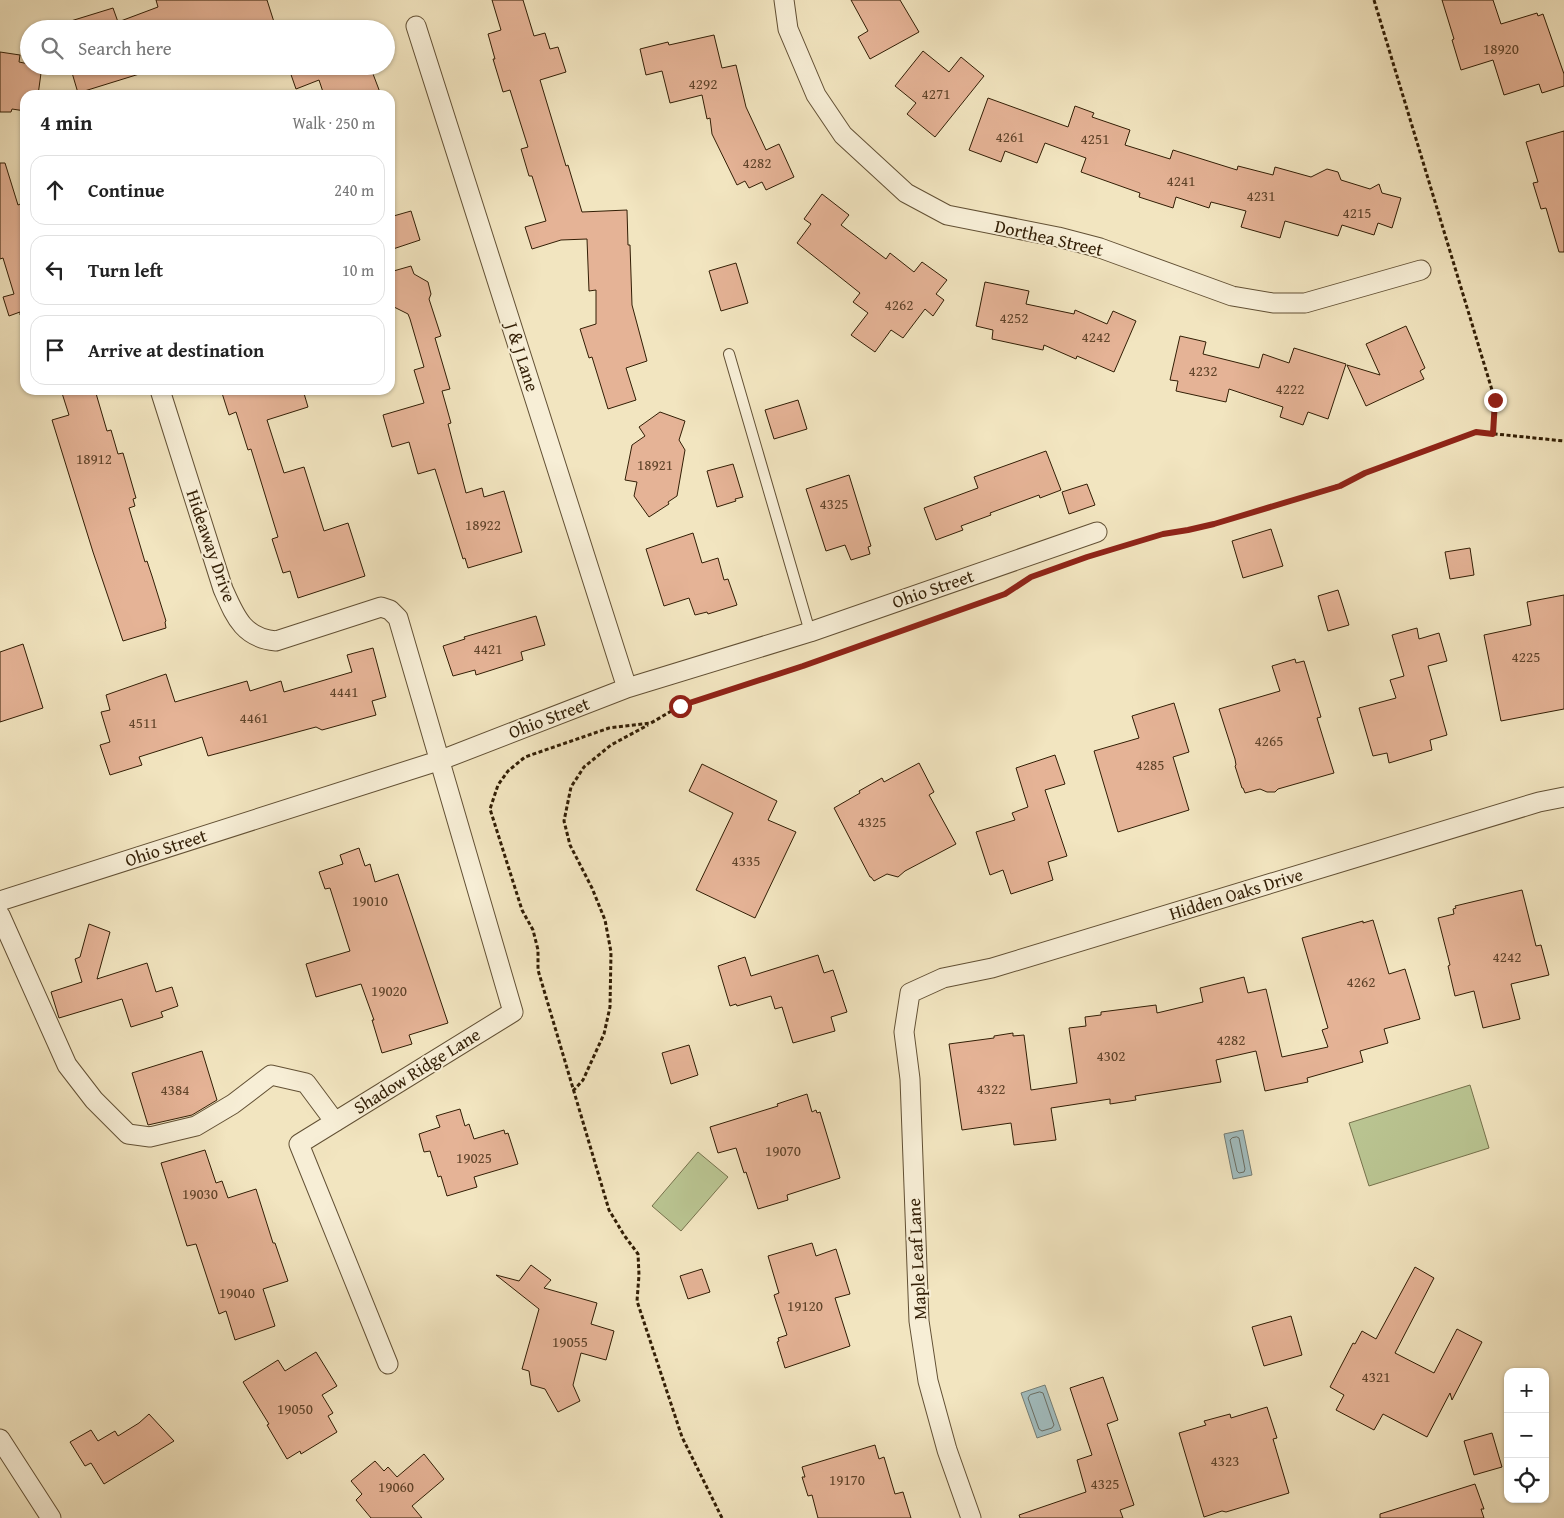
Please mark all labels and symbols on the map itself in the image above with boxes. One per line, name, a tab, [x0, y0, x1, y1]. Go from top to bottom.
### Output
house number: 18920	[1483, 38, 1519, 59]
house number: 4292	[689, 73, 717, 94]
house number: 4271	[922, 83, 950, 104]
house number: 4261	[996, 126, 1024, 147]
house number: 4251	[1081, 128, 1109, 149]
house number: 4282	[743, 152, 771, 173]
house number: 4241	[1167, 170, 1195, 191]
house number: 4231	[1247, 185, 1275, 206]
house number: 4215	[1343, 202, 1371, 223]
street label: Dorthea Street	[992, 212, 1107, 263]
house number: 4262	[885, 294, 913, 315]
house number: 4252	[1000, 307, 1028, 328]
street label: J & J Lane	[498, 317, 546, 395]
house number: 4242	[1082, 326, 1110, 347]
house number: 4232	[1189, 360, 1217, 381]
house number: 4222	[1276, 378, 1304, 399]
route end	[1484, 389, 1507, 412]
house number: 18912	[76, 448, 112, 469]
house number: 18921	[637, 454, 673, 475]
street label: Hideaway Drive	[180, 486, 243, 606]
house number: 4325	[820, 493, 848, 514]
house number: 18922	[465, 514, 501, 535]
street label: Ohio Street	[888, 562, 978, 615]
house number: 4421	[474, 638, 502, 659]
house number: 4225	[1512, 646, 1540, 667]
house number: 4441	[330, 681, 358, 702]
street label: Ohio Street	[504, 690, 594, 745]
route start	[669, 695, 692, 718]
house number: 4461	[240, 707, 268, 728]
house number: 4511	[129, 712, 157, 733]
house number: 4265	[1255, 730, 1283, 751]
house number: 4285	[1136, 754, 1164, 775]
house number: 4325	[858, 811, 886, 832]
street label: Ohio Street	[121, 821, 211, 873]
house number: 4335	[732, 850, 760, 871]
street label: Hidden Oaks Drive	[1166, 860, 1306, 927]
house number: 19010	[352, 890, 388, 911]
house number: 4242	[1493, 946, 1521, 967]
house number: 4262	[1347, 971, 1375, 992]
house number: 19020	[371, 980, 407, 1001]
street label: Shadow Ridge Lane	[348, 1021, 485, 1120]
house number: 4282	[1217, 1029, 1245, 1050]
house number: 4302	[1097, 1045, 1125, 1066]
house number: 4322	[977, 1078, 1005, 1099]
house number: 4384	[161, 1079, 189, 1100]
house number: 19070	[765, 1140, 801, 1161]
house number: 19025	[456, 1147, 492, 1168]
house number: 19030	[182, 1183, 218, 1204]
street label: Maple Leaf Lane	[900, 1198, 933, 1321]
house number: 19040	[219, 1282, 255, 1303]
house number: 19120	[787, 1295, 823, 1316]
house number: 19055	[552, 1331, 588, 1352]
house number: 4321	[1362, 1366, 1390, 1387]
house number: 19050	[277, 1398, 313, 1419]
house number: 4323	[1211, 1450, 1239, 1471]
house number: 19170	[829, 1469, 865, 1490]
house number: 4325	[1091, 1473, 1119, 1494]
house number: 19060	[378, 1476, 414, 1497]

